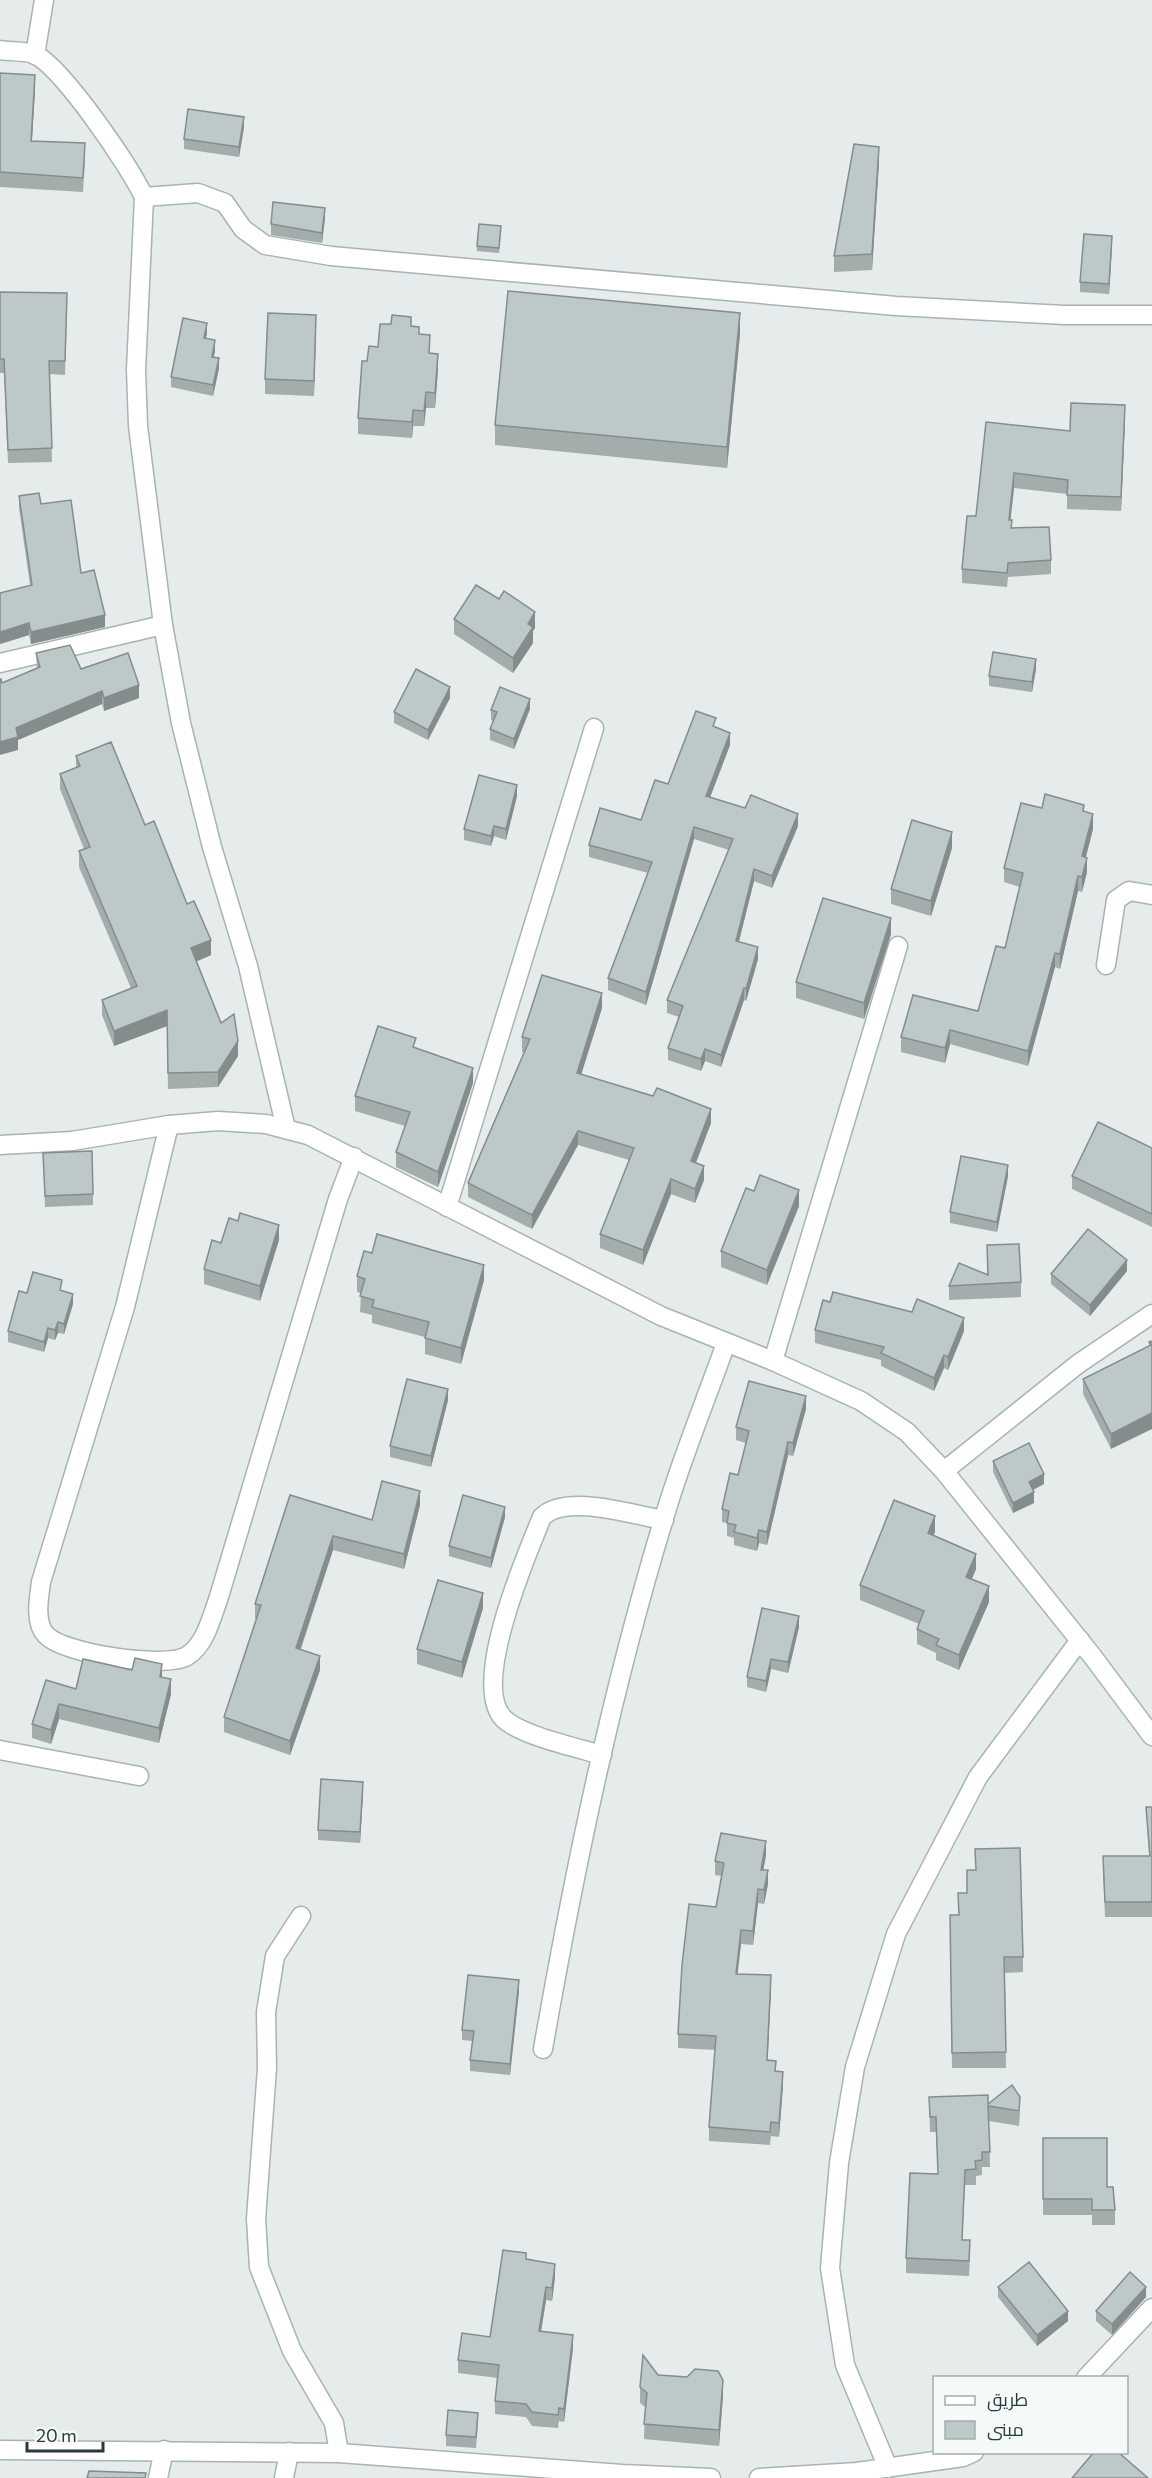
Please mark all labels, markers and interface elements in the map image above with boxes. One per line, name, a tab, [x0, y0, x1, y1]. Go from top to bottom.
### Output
legend	[933, 2376, 1128, 2454]
text: طريق	[987, 2388, 1028, 2412]
scale bar	[27, 2415, 104, 2453]
text: مبنى	[987, 2418, 1024, 2441]
text: 20 m	[36, 2424, 77, 2446]

